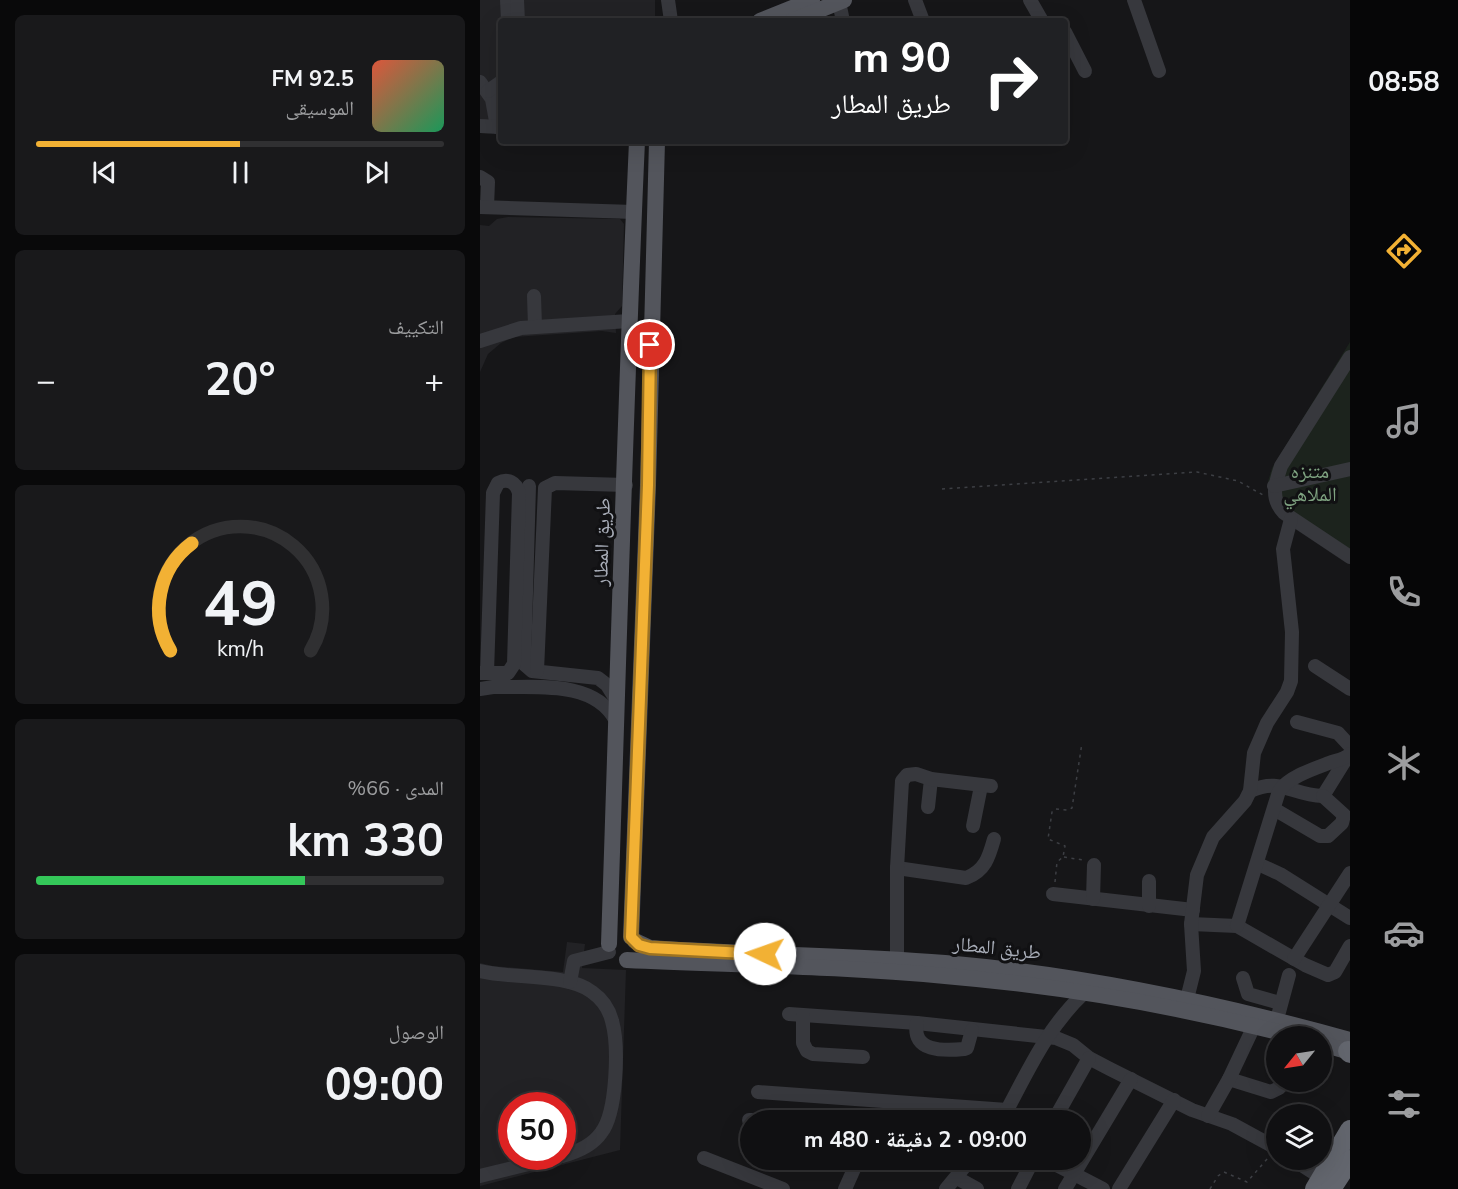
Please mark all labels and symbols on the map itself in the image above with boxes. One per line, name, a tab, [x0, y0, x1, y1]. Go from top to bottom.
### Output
pin	[624, 319, 675, 370]
park label: متنزه الملاهي	[1283, 458, 1337, 510]
street label: طريق المطار	[587, 497, 617, 588]
position arrow	[733, 922, 797, 986]
street label: طريق المطار	[950, 930, 1043, 966]
north arrow	[1266, 1026, 1332, 1092]
speed limit sign: 50	[498, 1092, 576, 1170]

